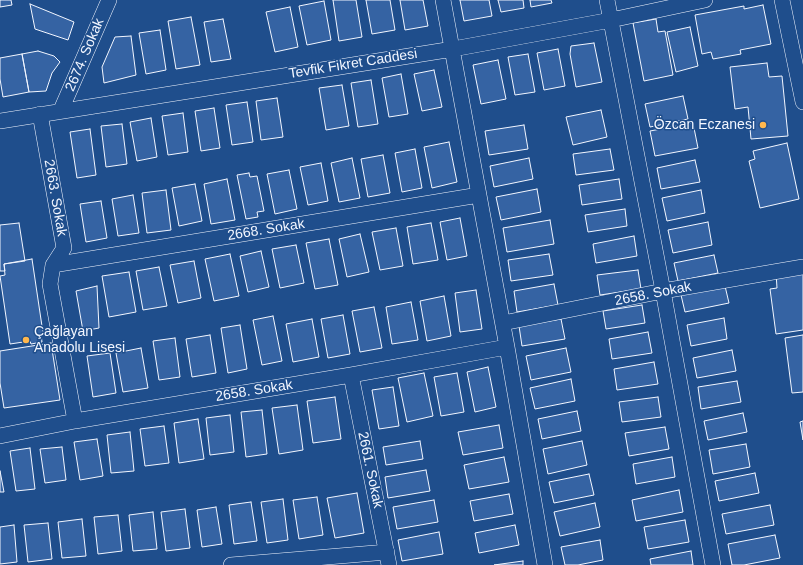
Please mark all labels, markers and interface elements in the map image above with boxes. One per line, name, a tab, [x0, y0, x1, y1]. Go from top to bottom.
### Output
street label: 2674. Sokak	[62, 16, 108, 94]
street label: Tevfik Fikret Caddesi	[288, 46, 418, 82]
place label: Özcan Eczanesi	[654, 117, 755, 133]
marker: Özcan Eczanesi	[758, 120, 768, 130]
street label: 2663. Sokak	[40, 158, 70, 238]
street label: 2668. Sokak	[226, 216, 306, 244]
street label: 2658. Sokak	[613, 278, 693, 310]
place label: Çağlayan Anadolu Lisesi	[34, 324, 125, 356]
marker: Çağlayan Anadolu Lisesi	[21, 335, 31, 345]
street label: 2658. Sokak	[214, 377, 294, 405]
street label: 2661. Sokak	[354, 430, 386, 510]

